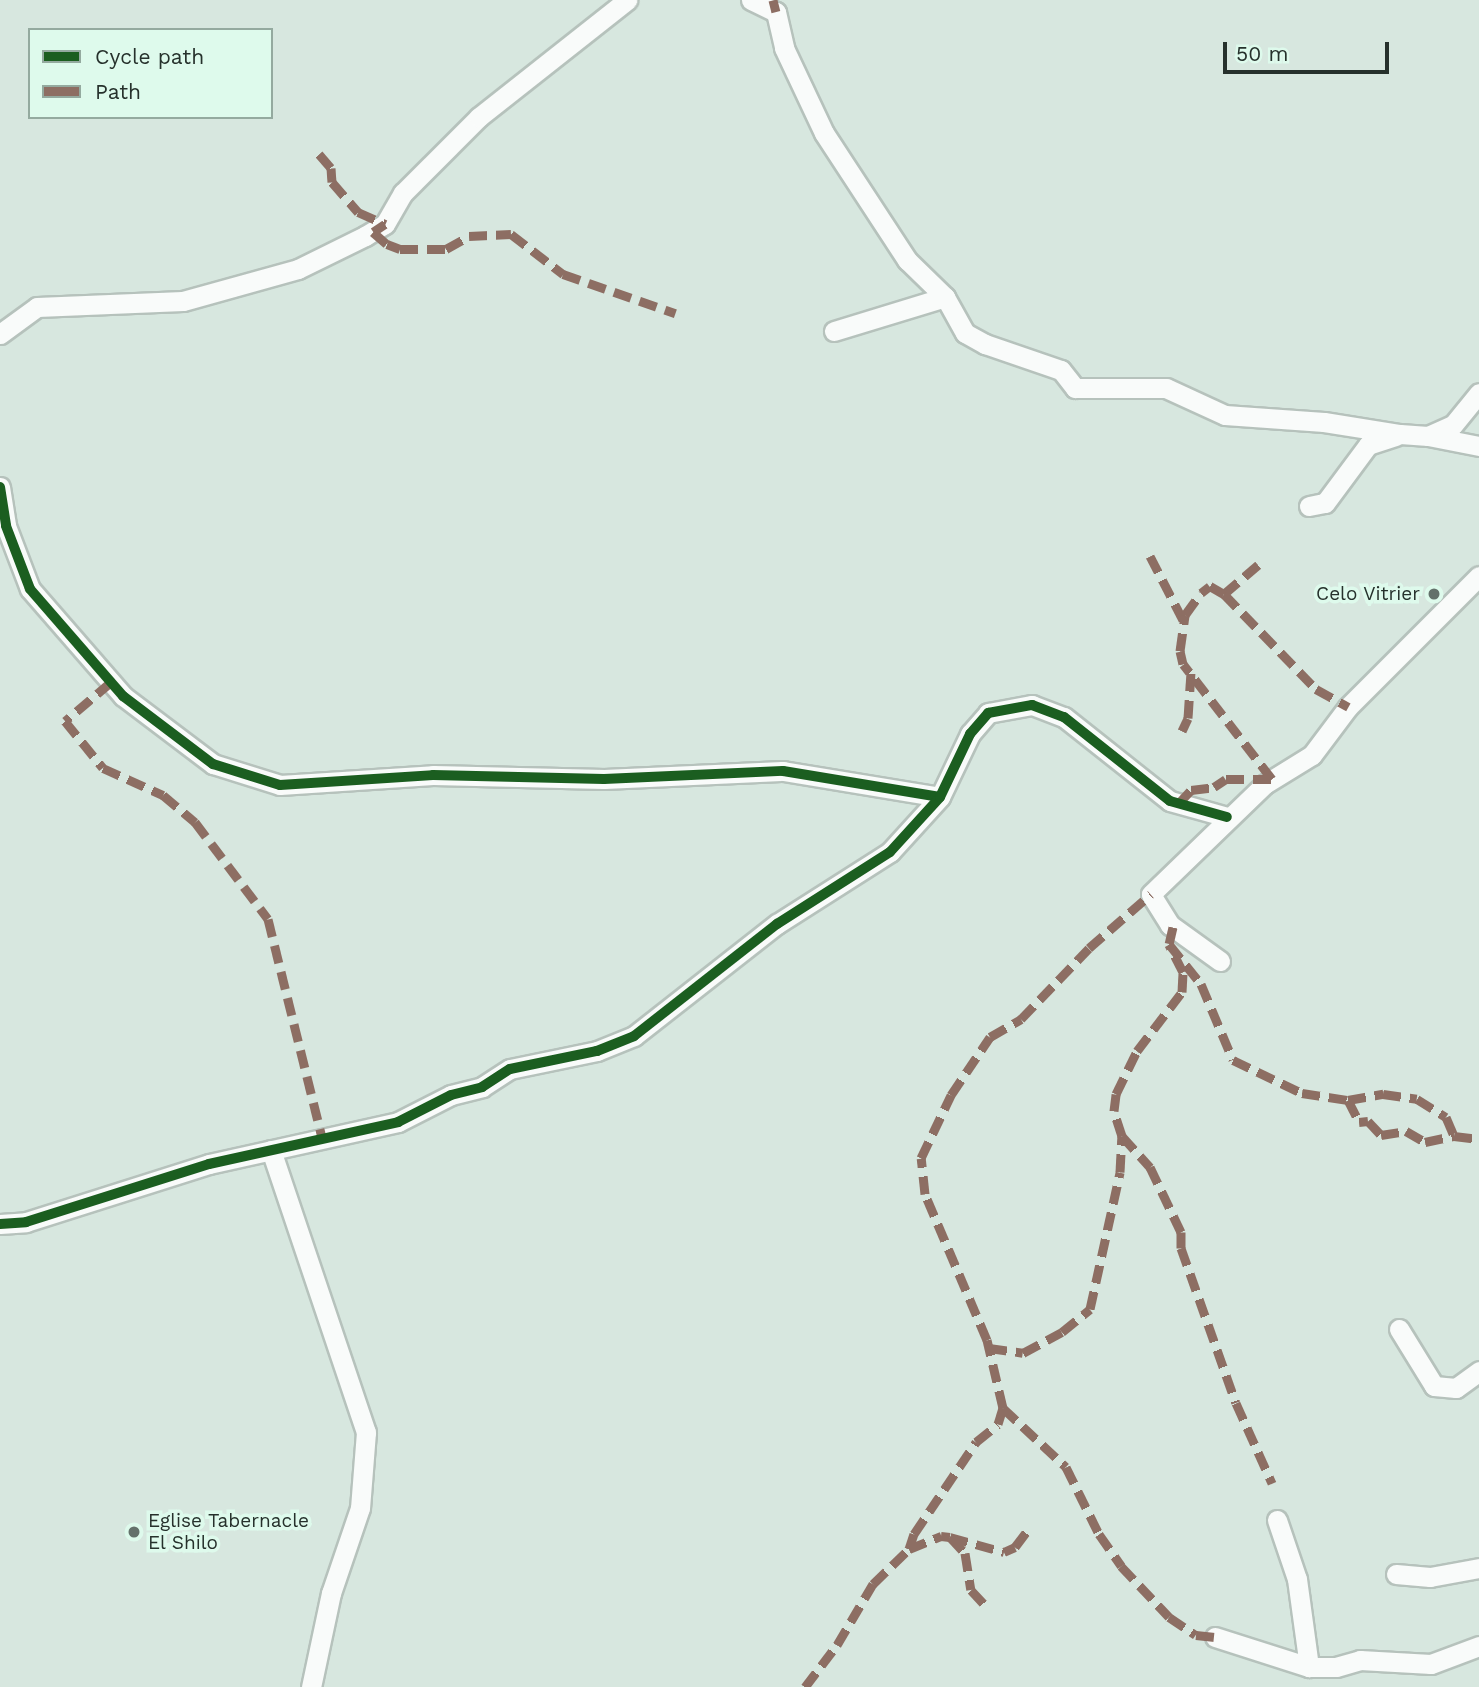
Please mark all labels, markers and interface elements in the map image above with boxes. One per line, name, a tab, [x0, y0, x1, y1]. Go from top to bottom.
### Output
legend	[28, 28, 273, 119]
scale bar	[1227, 28, 1393, 72]
text: 50 m	[1236, 41, 1288, 66]
text: Cycle path	[95, 44, 204, 69]
text: Path	[95, 79, 141, 104]
place label: Celo Vitrier	[1315, 583, 1420, 605]
marker: Celo Vitrier	[1426, 586, 1442, 602]
place label: Eglise Tabernacle El Shilo	[148, 1510, 309, 1554]
marker: Eglise Tabernacle El Shilo	[126, 1524, 142, 1540]

